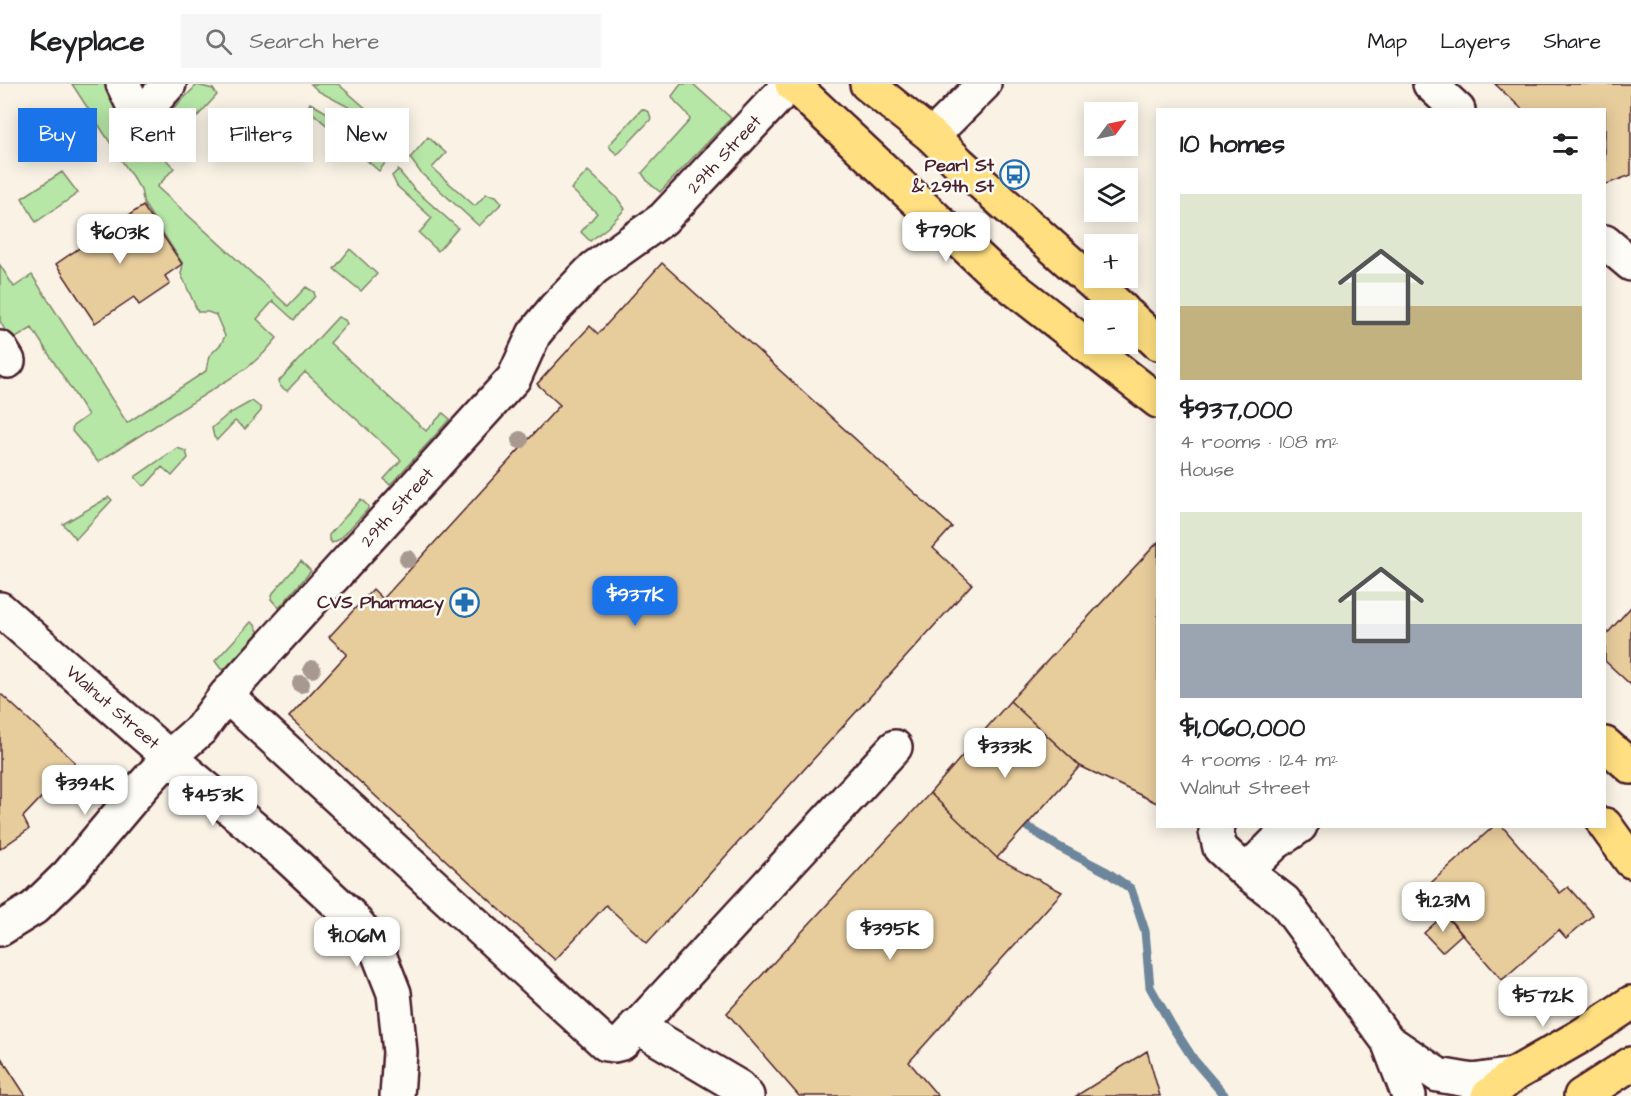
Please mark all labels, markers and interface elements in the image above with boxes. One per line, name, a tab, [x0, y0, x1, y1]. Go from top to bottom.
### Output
search box	[181, 14, 601, 68]
text: Keyplace	[30, 22, 145, 61]
icon: search	[202, 25, 235, 58]
text: Search here	[250, 26, 379, 57]
text: Map	[1367, 27, 1407, 56]
text: Layers	[1440, 27, 1510, 56]
text: Share	[1543, 27, 1601, 56]
north arrow	[1084, 102, 1138, 156]
map controls	[1084, 102, 1138, 354]
chip: Buy	[18, 108, 97, 162]
chip: Rent	[109, 108, 196, 162]
chip: Filters	[208, 108, 313, 162]
chip: New	[325, 108, 409, 162]
street label: 29th Street	[681, 109, 768, 199]
text: 10 homes	[1180, 126, 1285, 162]
icon: filters	[1549, 128, 1582, 161]
place label: Pearl St & 29th St	[911, 153, 995, 199]
bus stop icon: Pearl St & 29th St	[999, 159, 1031, 191]
button: layers	[1084, 168, 1138, 222]
pin: $790K	[904, 212, 988, 263]
pin: $603K	[78, 214, 162, 265]
text: $790K	[916, 217, 976, 245]
text: $603K	[91, 219, 149, 247]
icon: home	[1327, 233, 1435, 341]
button: +	[1084, 234, 1138, 288]
button: −	[1084, 300, 1138, 354]
text: $937,000	[1180, 392, 1292, 428]
text: 4 rooms · 108 m²	[1180, 428, 1339, 456]
text: House	[1180, 456, 1234, 484]
street label: 29th Street	[355, 461, 440, 553]
icon: home	[1327, 551, 1435, 659]
pin: $937K	[593, 576, 677, 627]
text: $937K	[606, 581, 664, 609]
pharmacy icon: CVS Pharmacy	[449, 586, 481, 618]
place label: CVS Pharmacy	[317, 590, 444, 616]
street label: Walnut Street	[60, 660, 166, 756]
text: $1,060,000	[1180, 710, 1305, 746]
pin: $333K	[963, 728, 1047, 779]
text: $333K	[978, 733, 1032, 761]
text: 4 rooms · 124 m²	[1180, 746, 1338, 774]
pin: $394K	[43, 765, 127, 816]
text: $394K	[56, 770, 114, 798]
text: Walnut Street	[1180, 774, 1310, 802]
pin: $453K	[171, 776, 255, 827]
text: $453K	[182, 781, 244, 809]
pin: $1.23M	[1394, 882, 1492, 933]
text: $1.23M	[1416, 887, 1470, 915]
pin: $395K	[848, 910, 932, 961]
text: $395K	[861, 915, 919, 943]
pin: $1.06M	[308, 917, 406, 968]
text: $1.06M	[328, 922, 386, 950]
pin: $572K	[1501, 977, 1585, 1028]
text: $572K	[1512, 982, 1574, 1010]

